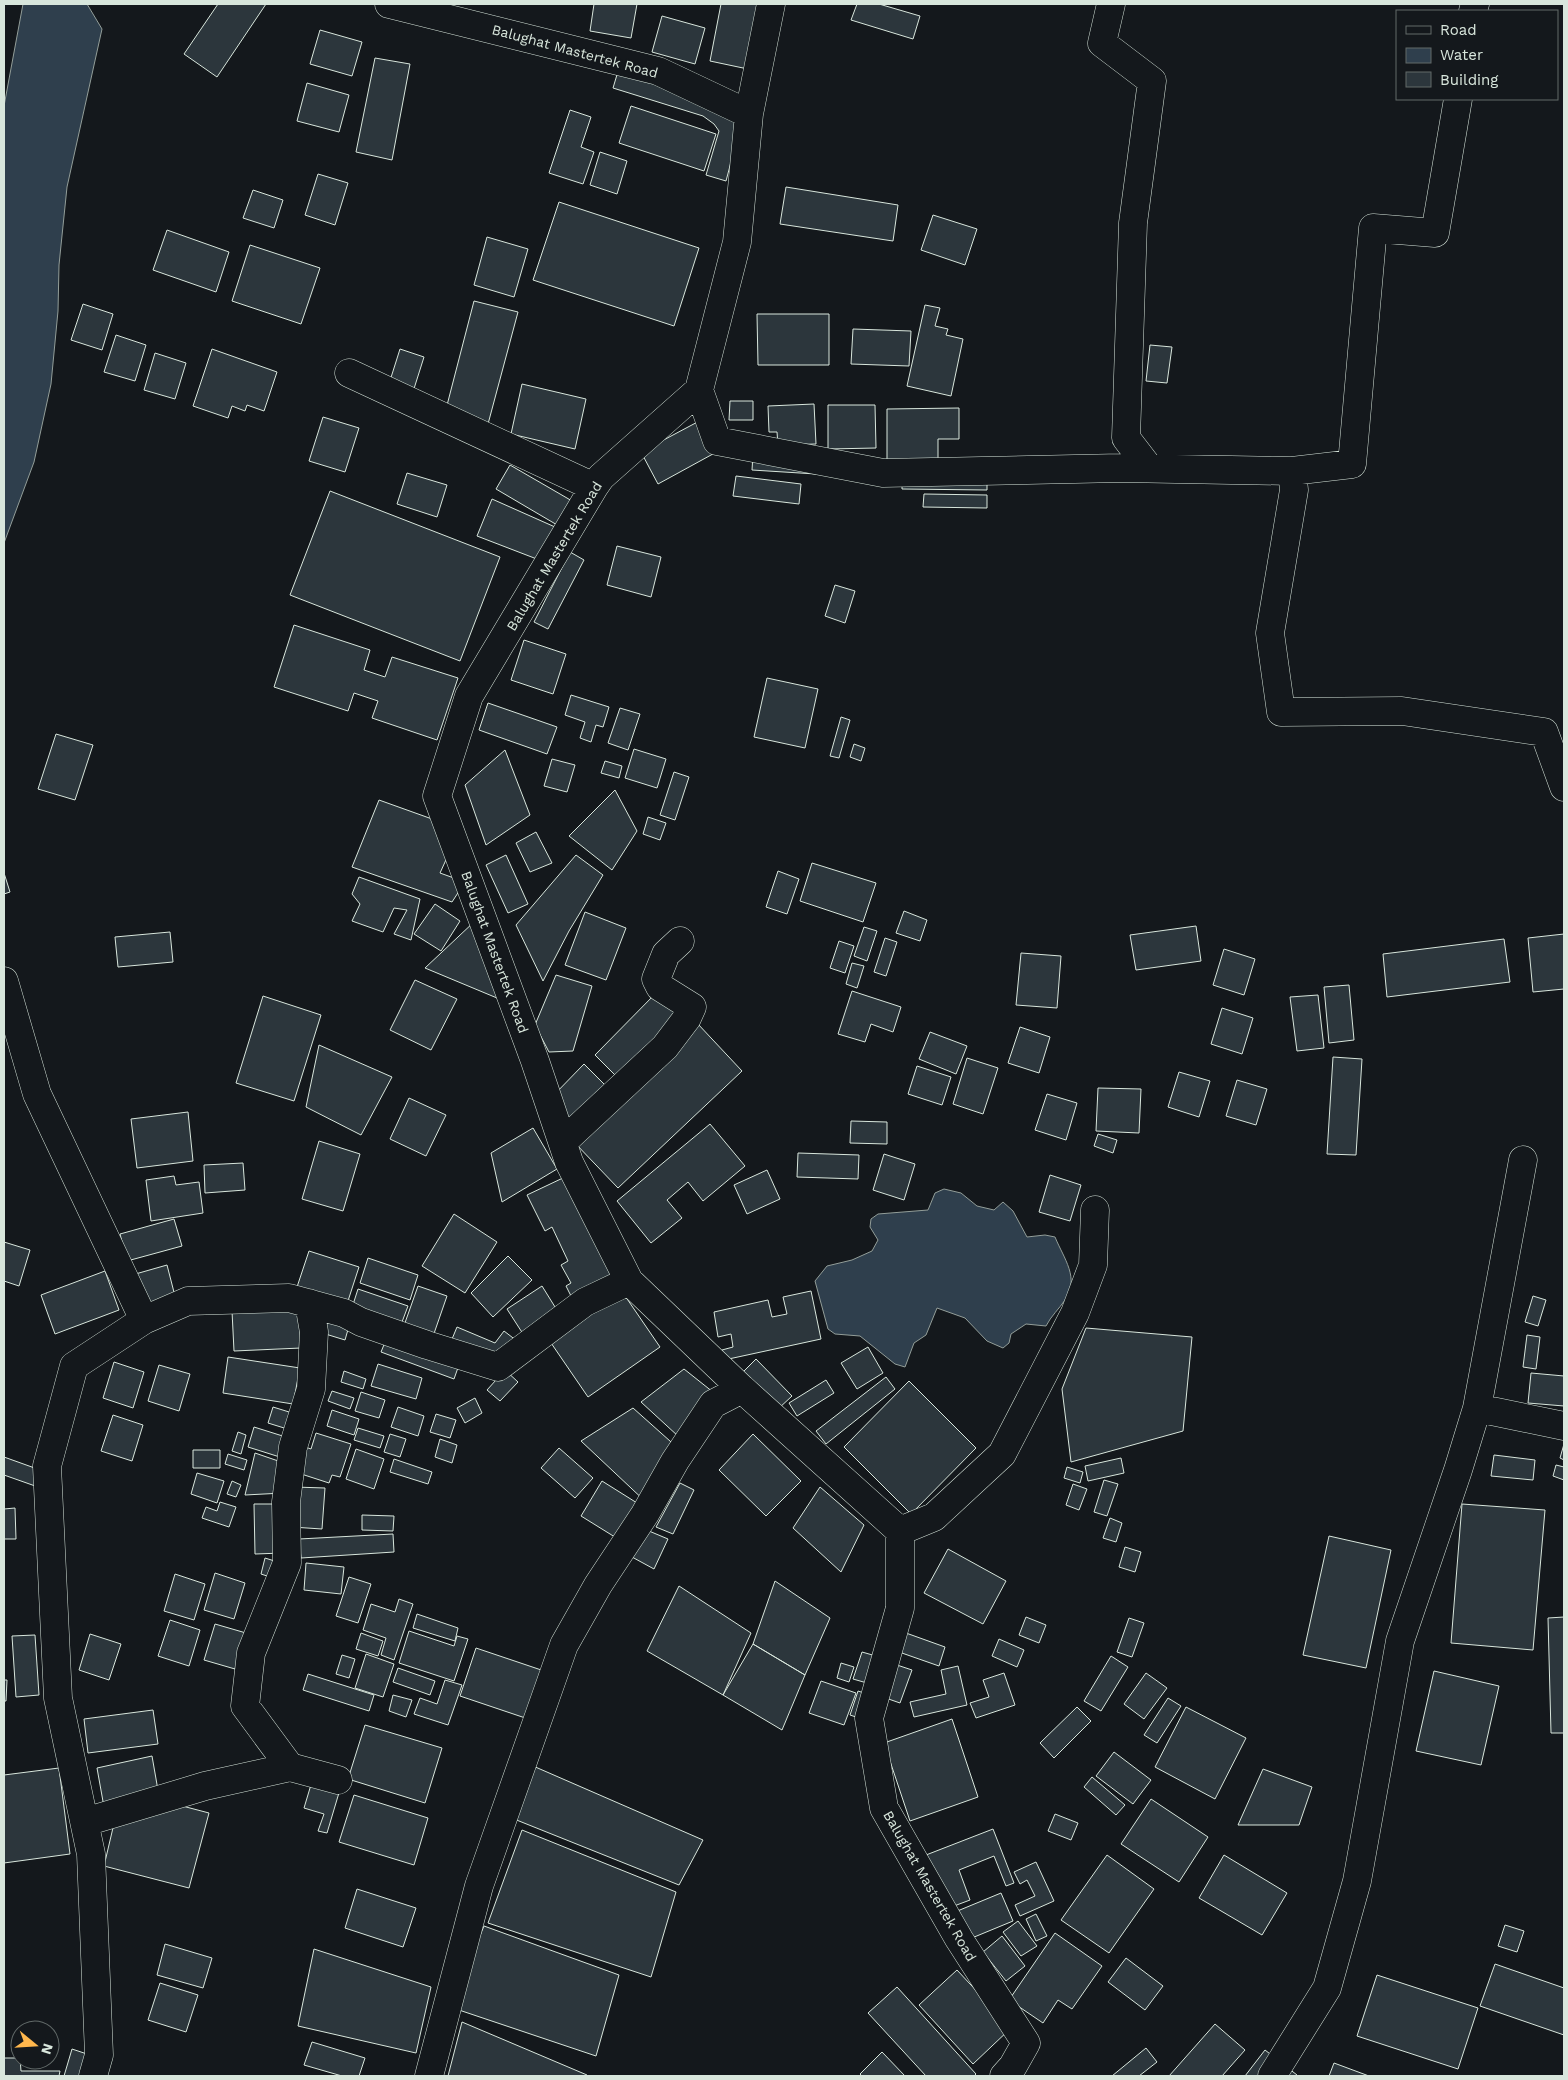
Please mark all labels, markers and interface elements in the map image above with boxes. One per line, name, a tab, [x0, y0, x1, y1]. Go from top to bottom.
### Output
legend	[1396, 10, 1558, 100]
street label: Balughat Mastertek Road	[490, 21, 660, 81]
text: Road	[1440, 21, 1477, 39]
text: Water	[1440, 46, 1483, 64]
text: Building	[1440, 71, 1498, 89]
street label: Balughat Mastertek Road	[503, 478, 605, 634]
street label: Balughat Mastertek Road	[458, 869, 532, 1035]
street label: Balughat Mastertek Road	[880, 1808, 980, 1964]
north arrow	[10, 2020, 60, 2070]
text: N	[38, 2042, 57, 2056]

